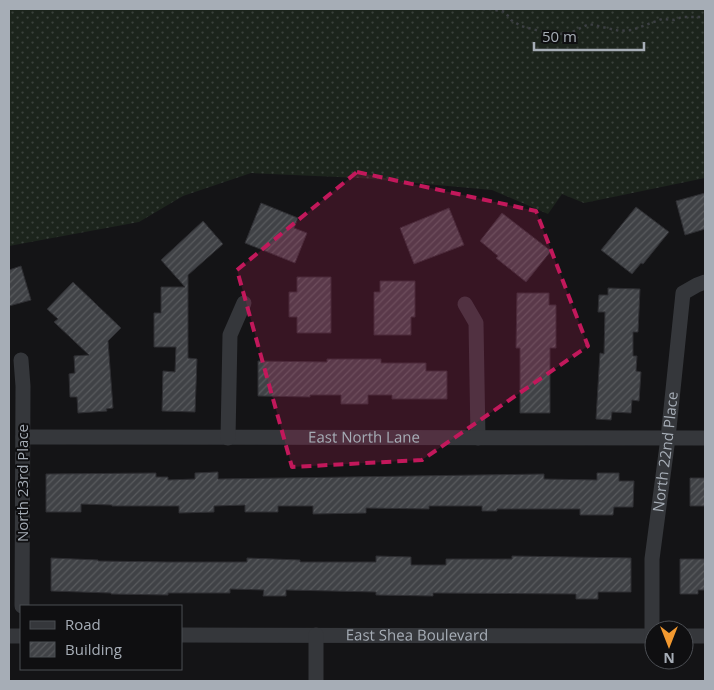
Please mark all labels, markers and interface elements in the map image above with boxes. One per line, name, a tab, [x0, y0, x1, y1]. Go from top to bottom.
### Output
scale bar	[534, 20, 644, 52]
text: 50 m	[542, 26, 577, 46]
street label: North 22nd Place	[647, 391, 682, 513]
street label: North 23rd Place	[12, 424, 32, 542]
street label: East North Lane	[308, 426, 420, 447]
legend	[20, 605, 182, 670]
text: Road	[65, 614, 101, 634]
north arrow	[644, 620, 694, 670]
street label: East Shea Boulevard	[346, 624, 488, 645]
text: Building	[65, 639, 122, 659]
text: N	[663, 649, 675, 668]

